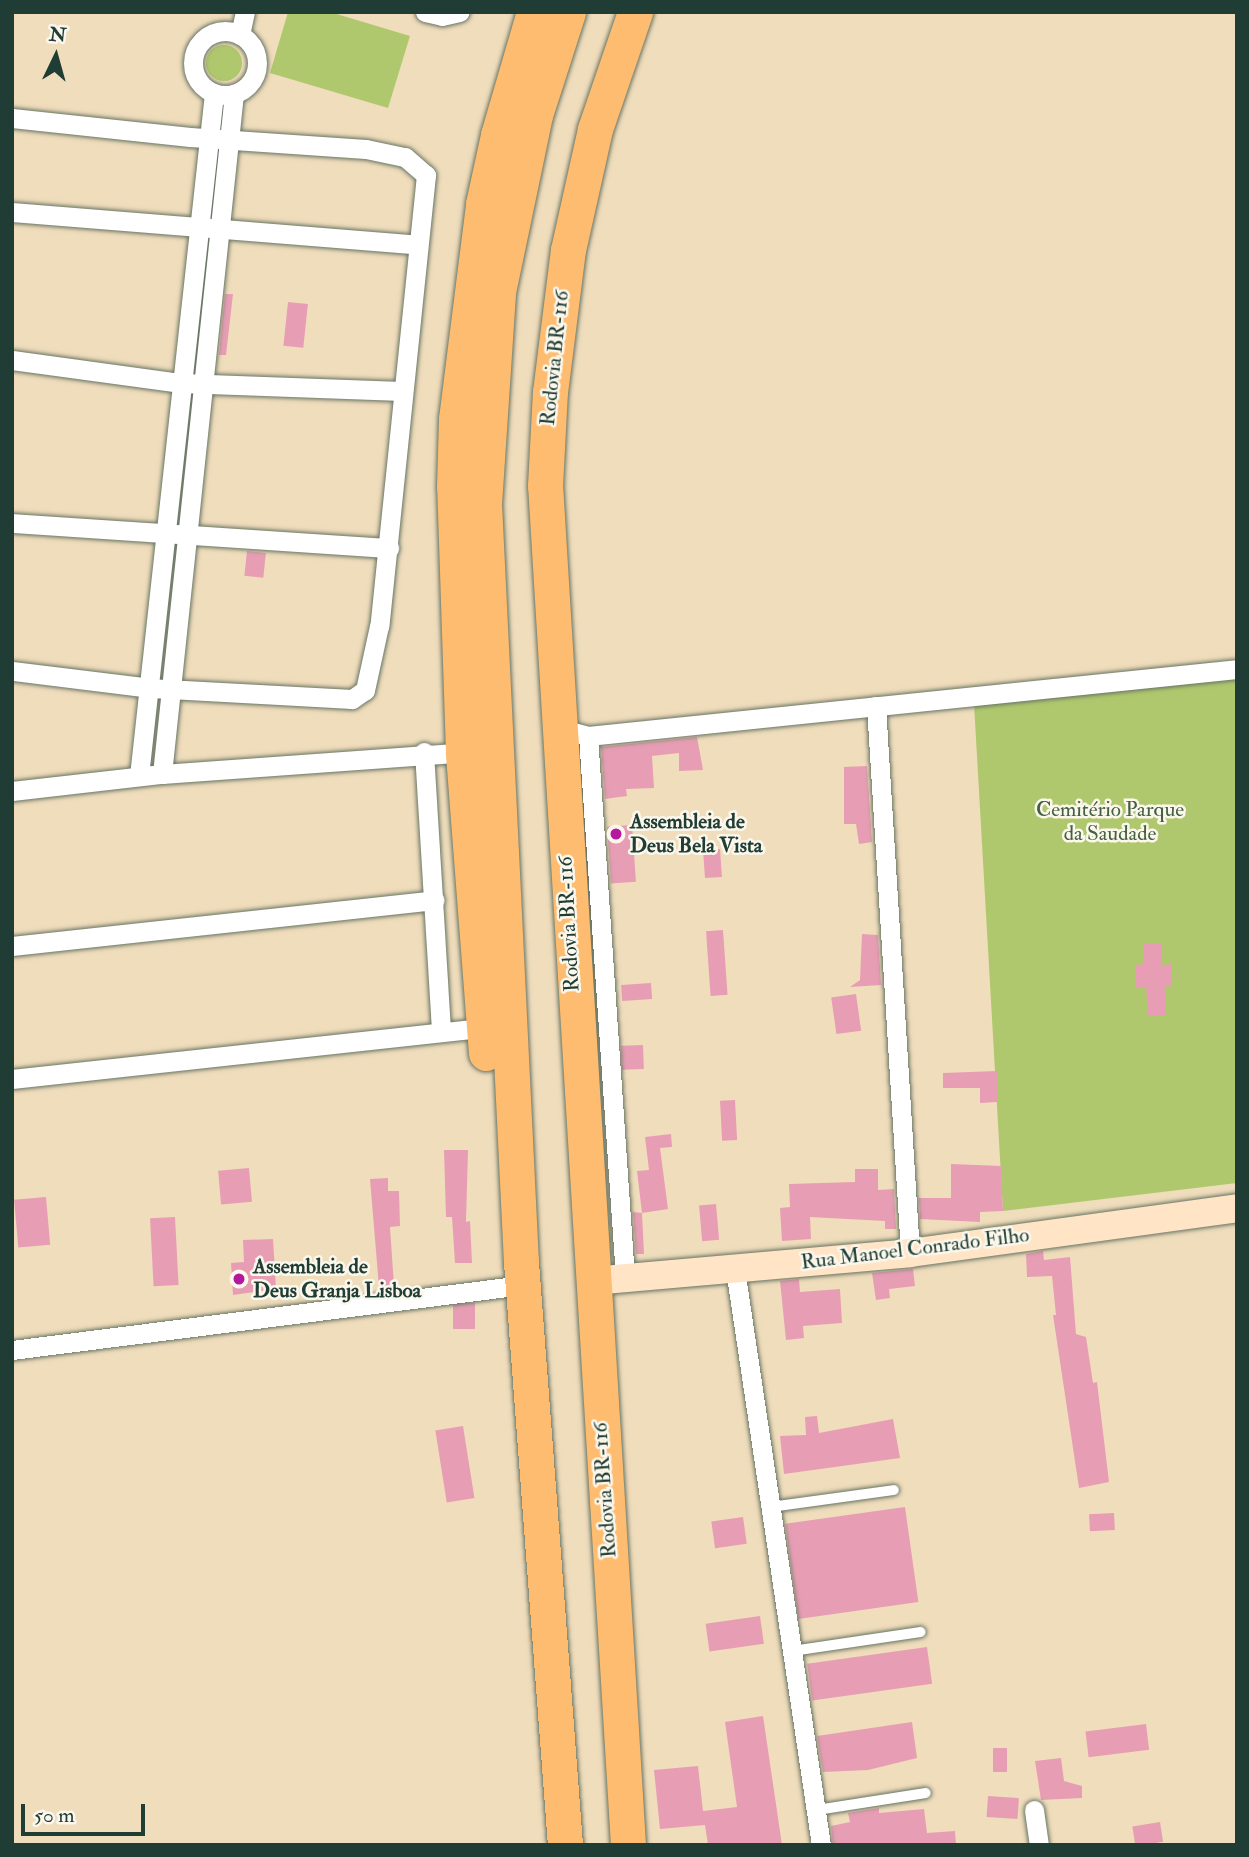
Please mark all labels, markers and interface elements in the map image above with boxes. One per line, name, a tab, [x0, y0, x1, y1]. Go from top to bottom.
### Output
north arrow	[21, 21, 91, 91]
text: N	[48, 22, 67, 48]
street label: Rodovia BR-116	[535, 289, 575, 427]
park label: Cemitério Parque da Saudade	[1036, 797, 1184, 847]
place label: Assembleia de Deus Bela Vista	[630, 809, 762, 859]
marker: Assembleia de Deus Bela Vista	[608, 826, 624, 842]
street label: Rodovia BR-116	[553, 855, 585, 993]
street label: Rua Manoel Conrado Filho	[799, 1222, 1031, 1276]
place label: Assembleia de Deus Granja Lisboa	[253, 1254, 421, 1304]
marker: Assembleia de Deus Granja Lisboa	[231, 1271, 247, 1287]
street label: Rodovia BR-116	[588, 1421, 622, 1559]
scale bar	[24, 1790, 149, 1834]
text: 50 m	[34, 1802, 75, 1829]

